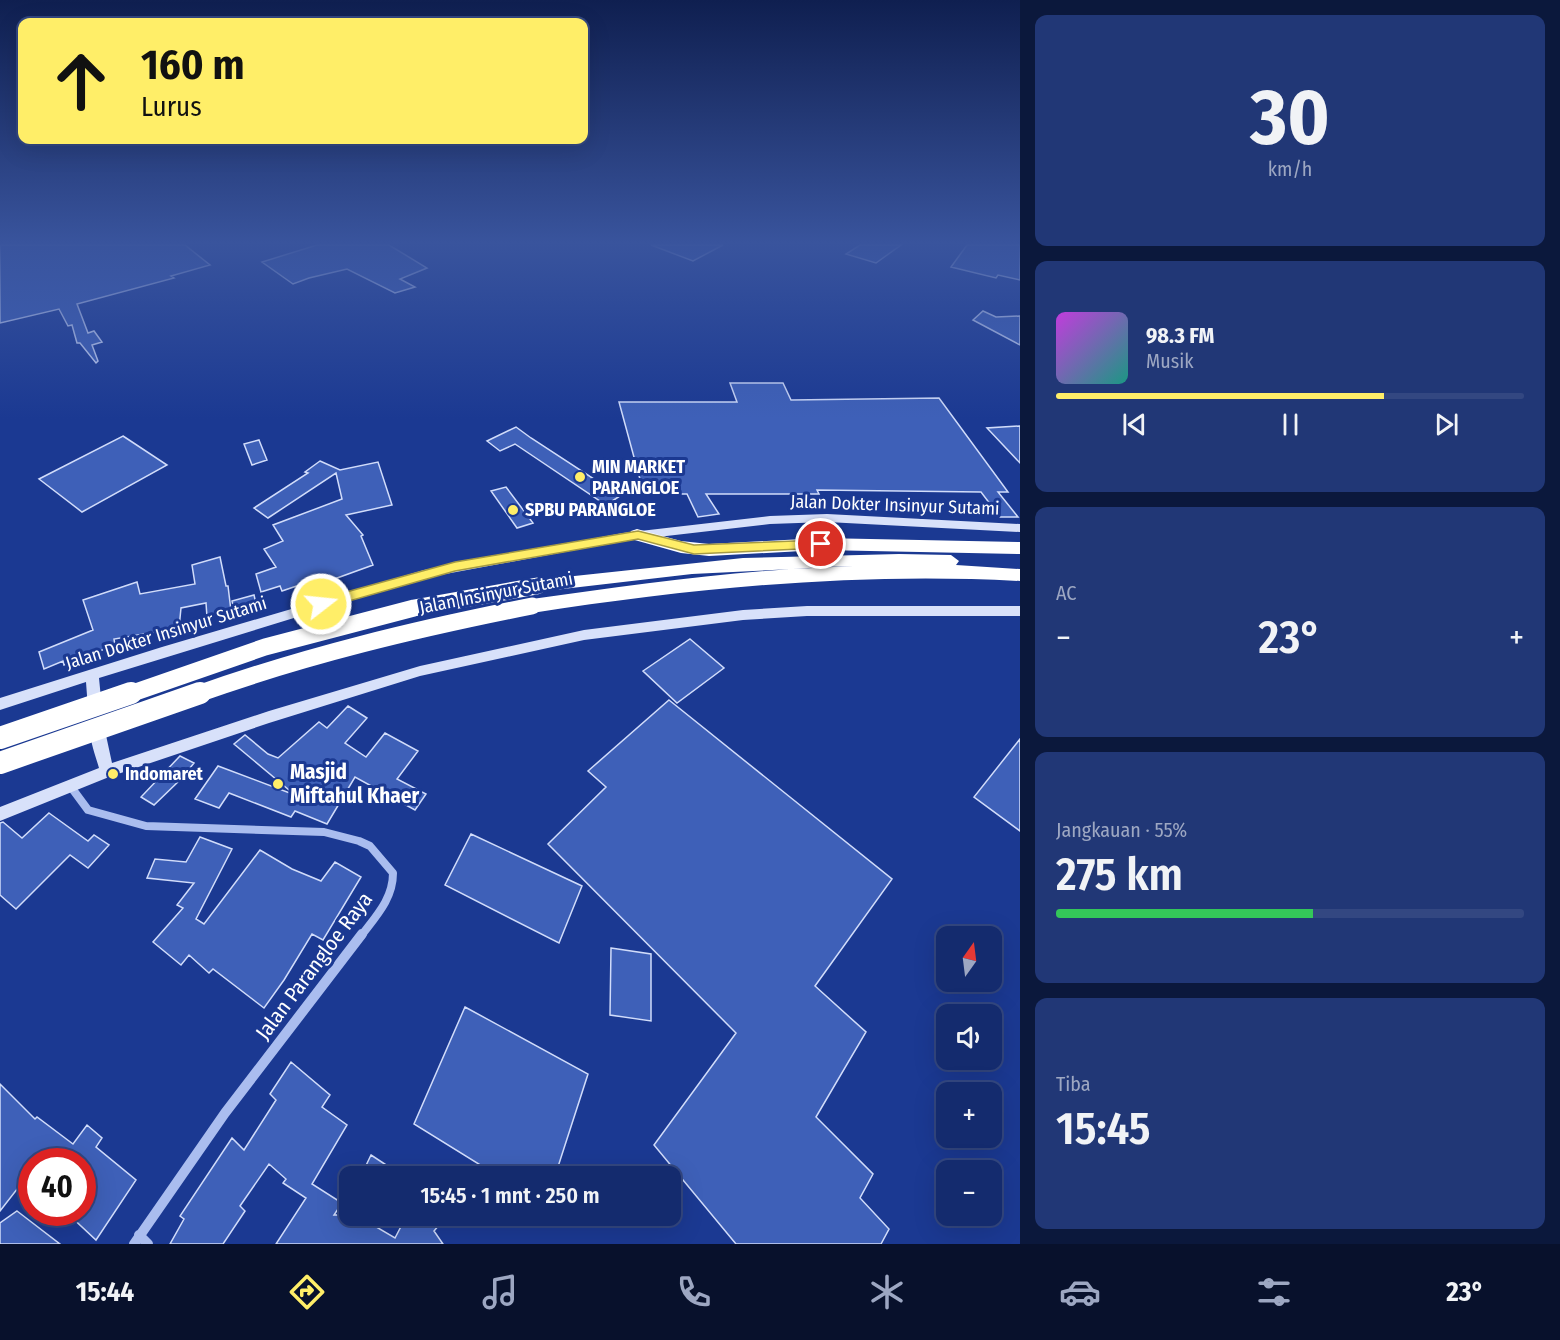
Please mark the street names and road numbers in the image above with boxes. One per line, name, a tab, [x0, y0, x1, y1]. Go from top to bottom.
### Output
street label: Jalan Dokter Insinyur Sutami	[790, 490, 1000, 520]
street label: Jalan Insinyur Sutami	[417, 567, 575, 619]
street label: Jalan Dokter Insinyur Sutami	[63, 592, 269, 674]
street label: Jalan Parangloe Raya	[250, 887, 378, 1045]

